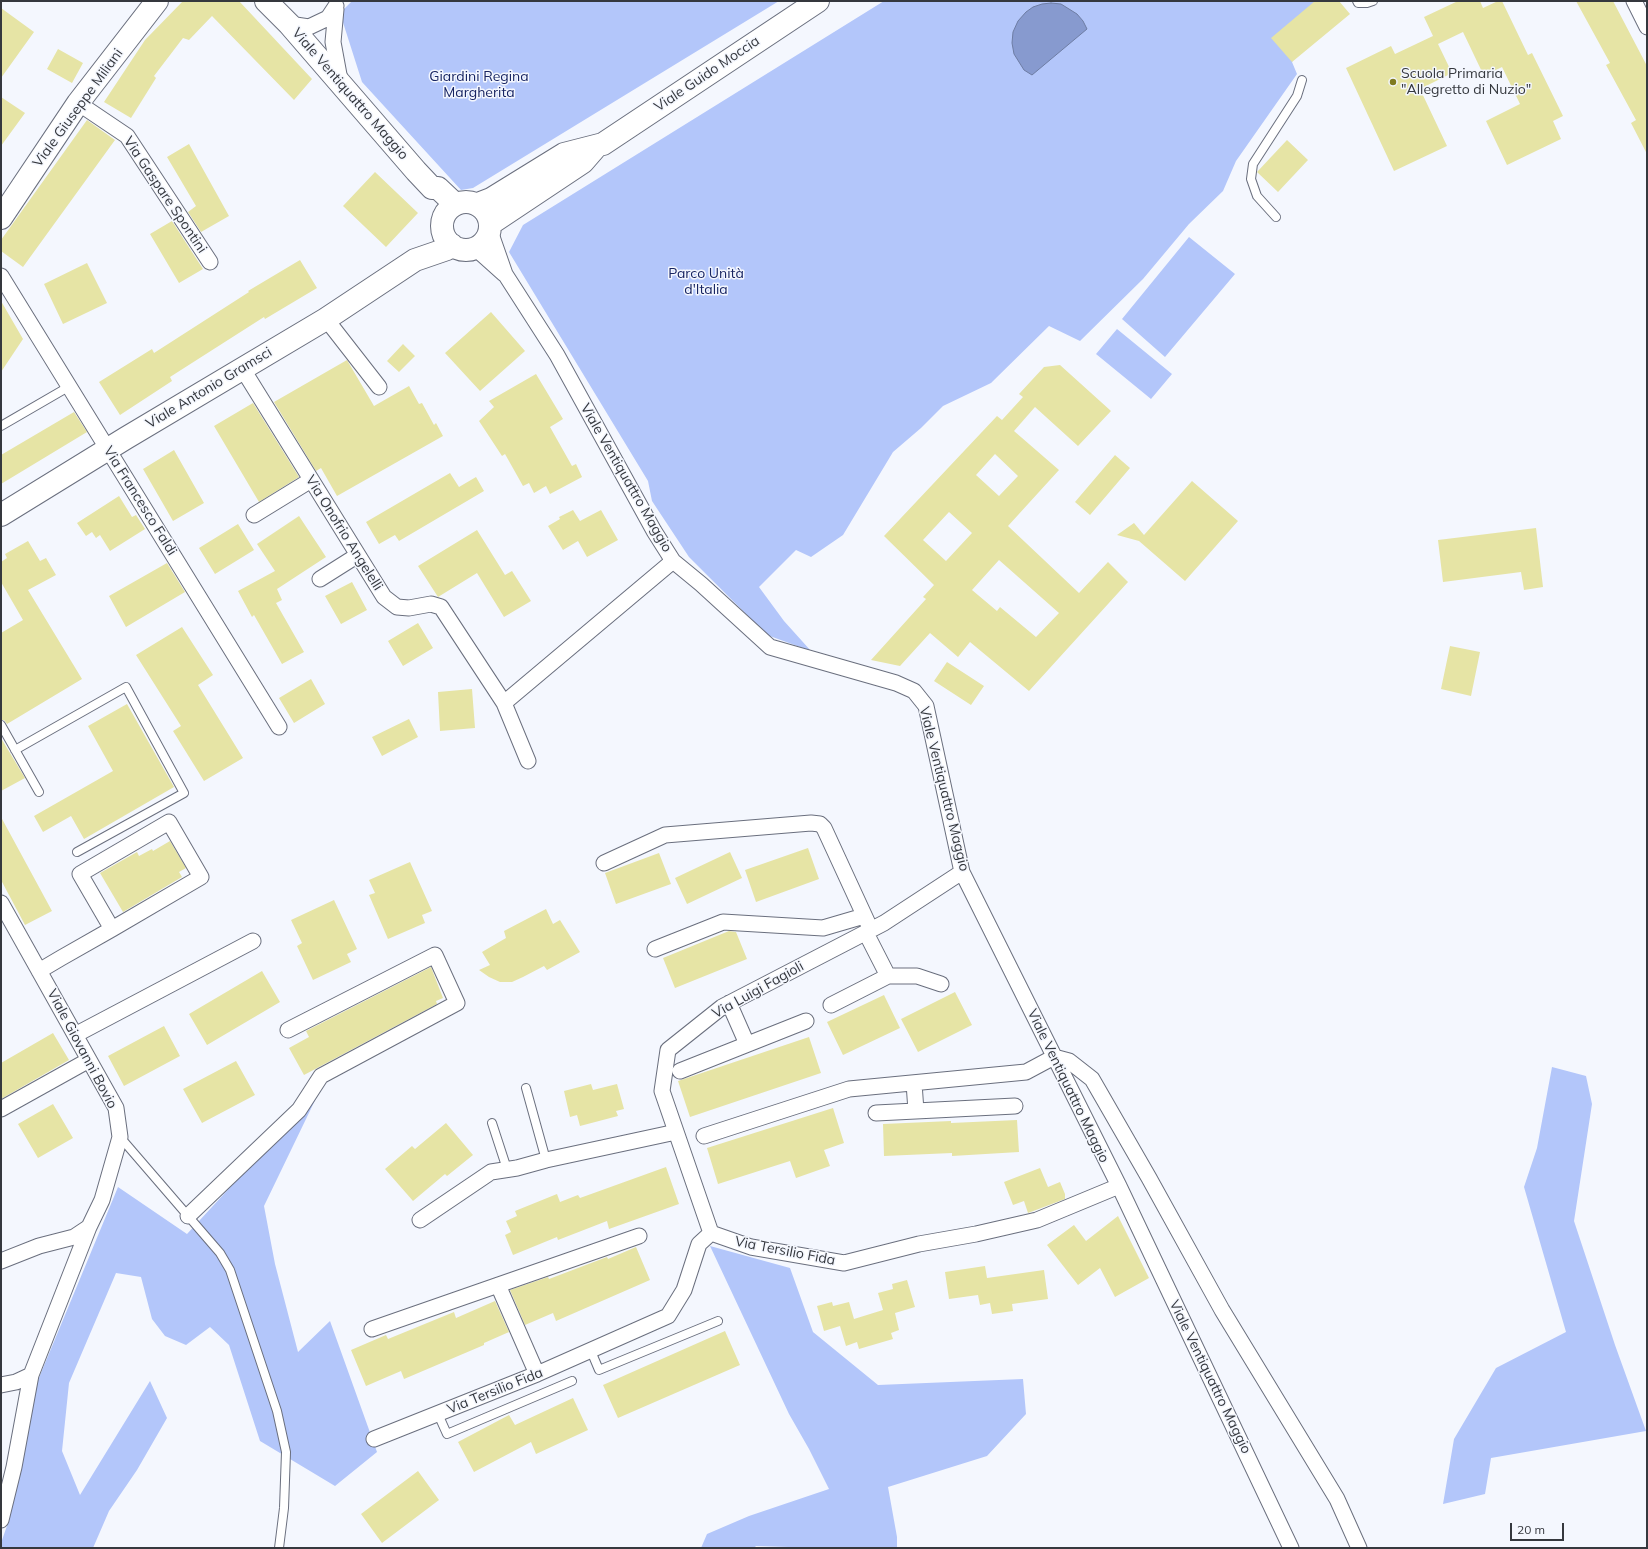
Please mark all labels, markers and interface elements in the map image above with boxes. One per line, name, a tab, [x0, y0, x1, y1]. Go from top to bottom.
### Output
street label: Viale Ventiquattro Maggio	[288, 25, 412, 163]
street label: Viale Guido Moccia	[651, 33, 763, 115]
street label: Viale Giuseppe Miliani	[29, 45, 127, 171]
place label: Scuola Primaria "Allegretto di Nuzio"	[1401, 66, 1531, 98]
park label: Giardini Regina Margherita	[429, 69, 529, 102]
marker: Scuola Primaria "Allegretto di Nuzio"	[1388, 77, 1398, 87]
street label: Via Gaspare Spontini	[120, 134, 210, 256]
park label: Parco Unità d'Italia	[668, 266, 744, 298]
street label: Viale Antonio Gramsci	[143, 344, 275, 432]
street label: Viale Ventiquattro Maggio	[577, 401, 675, 555]
street label: Via Francesco Faldi	[100, 443, 180, 559]
street label: Via Onofrio Angelelli	[302, 472, 386, 594]
street label: Viale Ventiquattro Maggio	[915, 705, 973, 873]
street label: Via Luigi Fagioli	[709, 958, 807, 1022]
street label: Viale Giovanni Bovio	[43, 986, 121, 1112]
street label: Viale Ventiquattro Maggio	[1023, 1006, 1113, 1166]
street label: Via Tersilio Fida	[733, 1233, 837, 1269]
street label: Viale Ventiquattro Maggio	[1165, 1297, 1255, 1457]
street label: Via Tersilio Fida	[445, 1364, 545, 1418]
scale bar	[1512, 1515, 1566, 1541]
text: 20 m	[1517, 1522, 1545, 1537]

